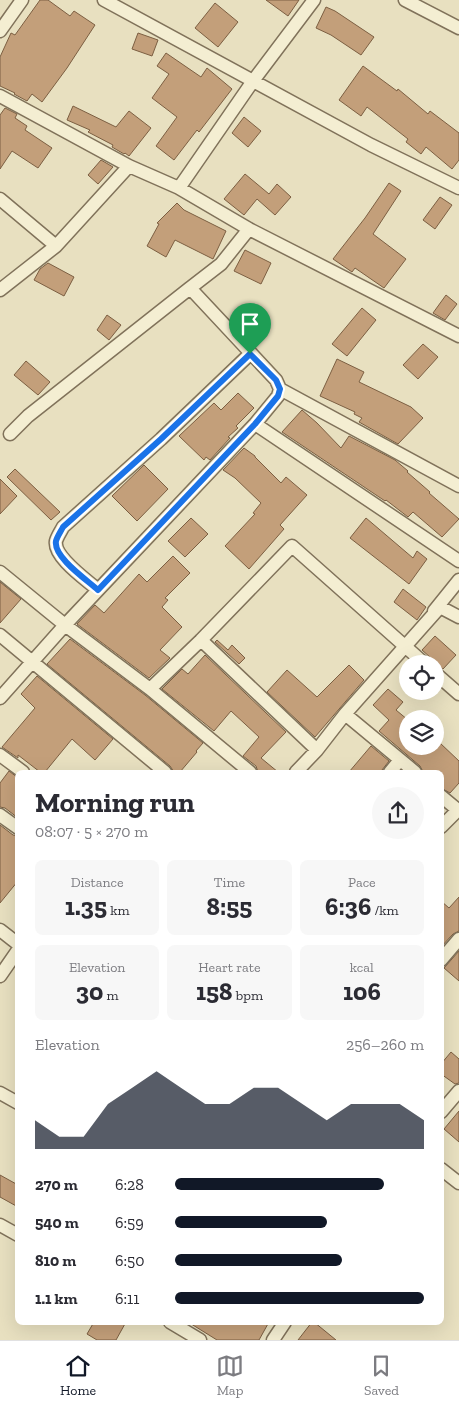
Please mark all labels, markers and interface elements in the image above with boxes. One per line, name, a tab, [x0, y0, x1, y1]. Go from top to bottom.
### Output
pin	[229, 303, 271, 354]
icon: arrive	[236, 310, 264, 338]
map controls	[399, 655, 444, 755]
button: locate	[399, 655, 444, 700]
button: layers	[399, 710, 444, 755]
text: Morning run	[35, 786, 195, 819]
button: share	[372, 787, 424, 839]
text: 08:07 · 5 × 270 m	[35, 822, 148, 841]
text: Distance	[71, 874, 124, 891]
text: Time	[214, 874, 245, 891]
text: Pace	[348, 874, 376, 891]
text: 1.35	[65, 891, 107, 921]
text: 8:55	[207, 891, 252, 921]
text: 6:36	[325, 891, 371, 921]
text: km	[107, 902, 130, 919]
text: /km	[371, 902, 399, 919]
text: Elevation	[69, 959, 125, 976]
text: Heart rate	[198, 959, 261, 976]
text: kcal	[350, 959, 374, 976]
text: 30	[76, 976, 103, 1006]
text: 158	[196, 976, 233, 1006]
text: 106	[343, 976, 381, 1006]
text: m	[103, 987, 119, 1004]
text: bpm	[233, 987, 263, 1004]
text: Elevation	[35, 1035, 100, 1054]
text: 256–260 m	[346, 1035, 424, 1054]
text: 270 m	[35, 1175, 78, 1194]
text: 6:28	[115, 1175, 144, 1194]
text: 540 m	[35, 1213, 79, 1232]
text: 6:59	[115, 1213, 144, 1232]
text: 810 m	[35, 1251, 76, 1270]
text: 6:50	[115, 1251, 145, 1270]
text: 1.1 km	[35, 1289, 77, 1308]
text: 6:11	[115, 1289, 139, 1308]
tab: Home	[60, 1352, 96, 1399]
tab: Map	[216, 1352, 244, 1399]
tab: Saved	[364, 1352, 399, 1399]

